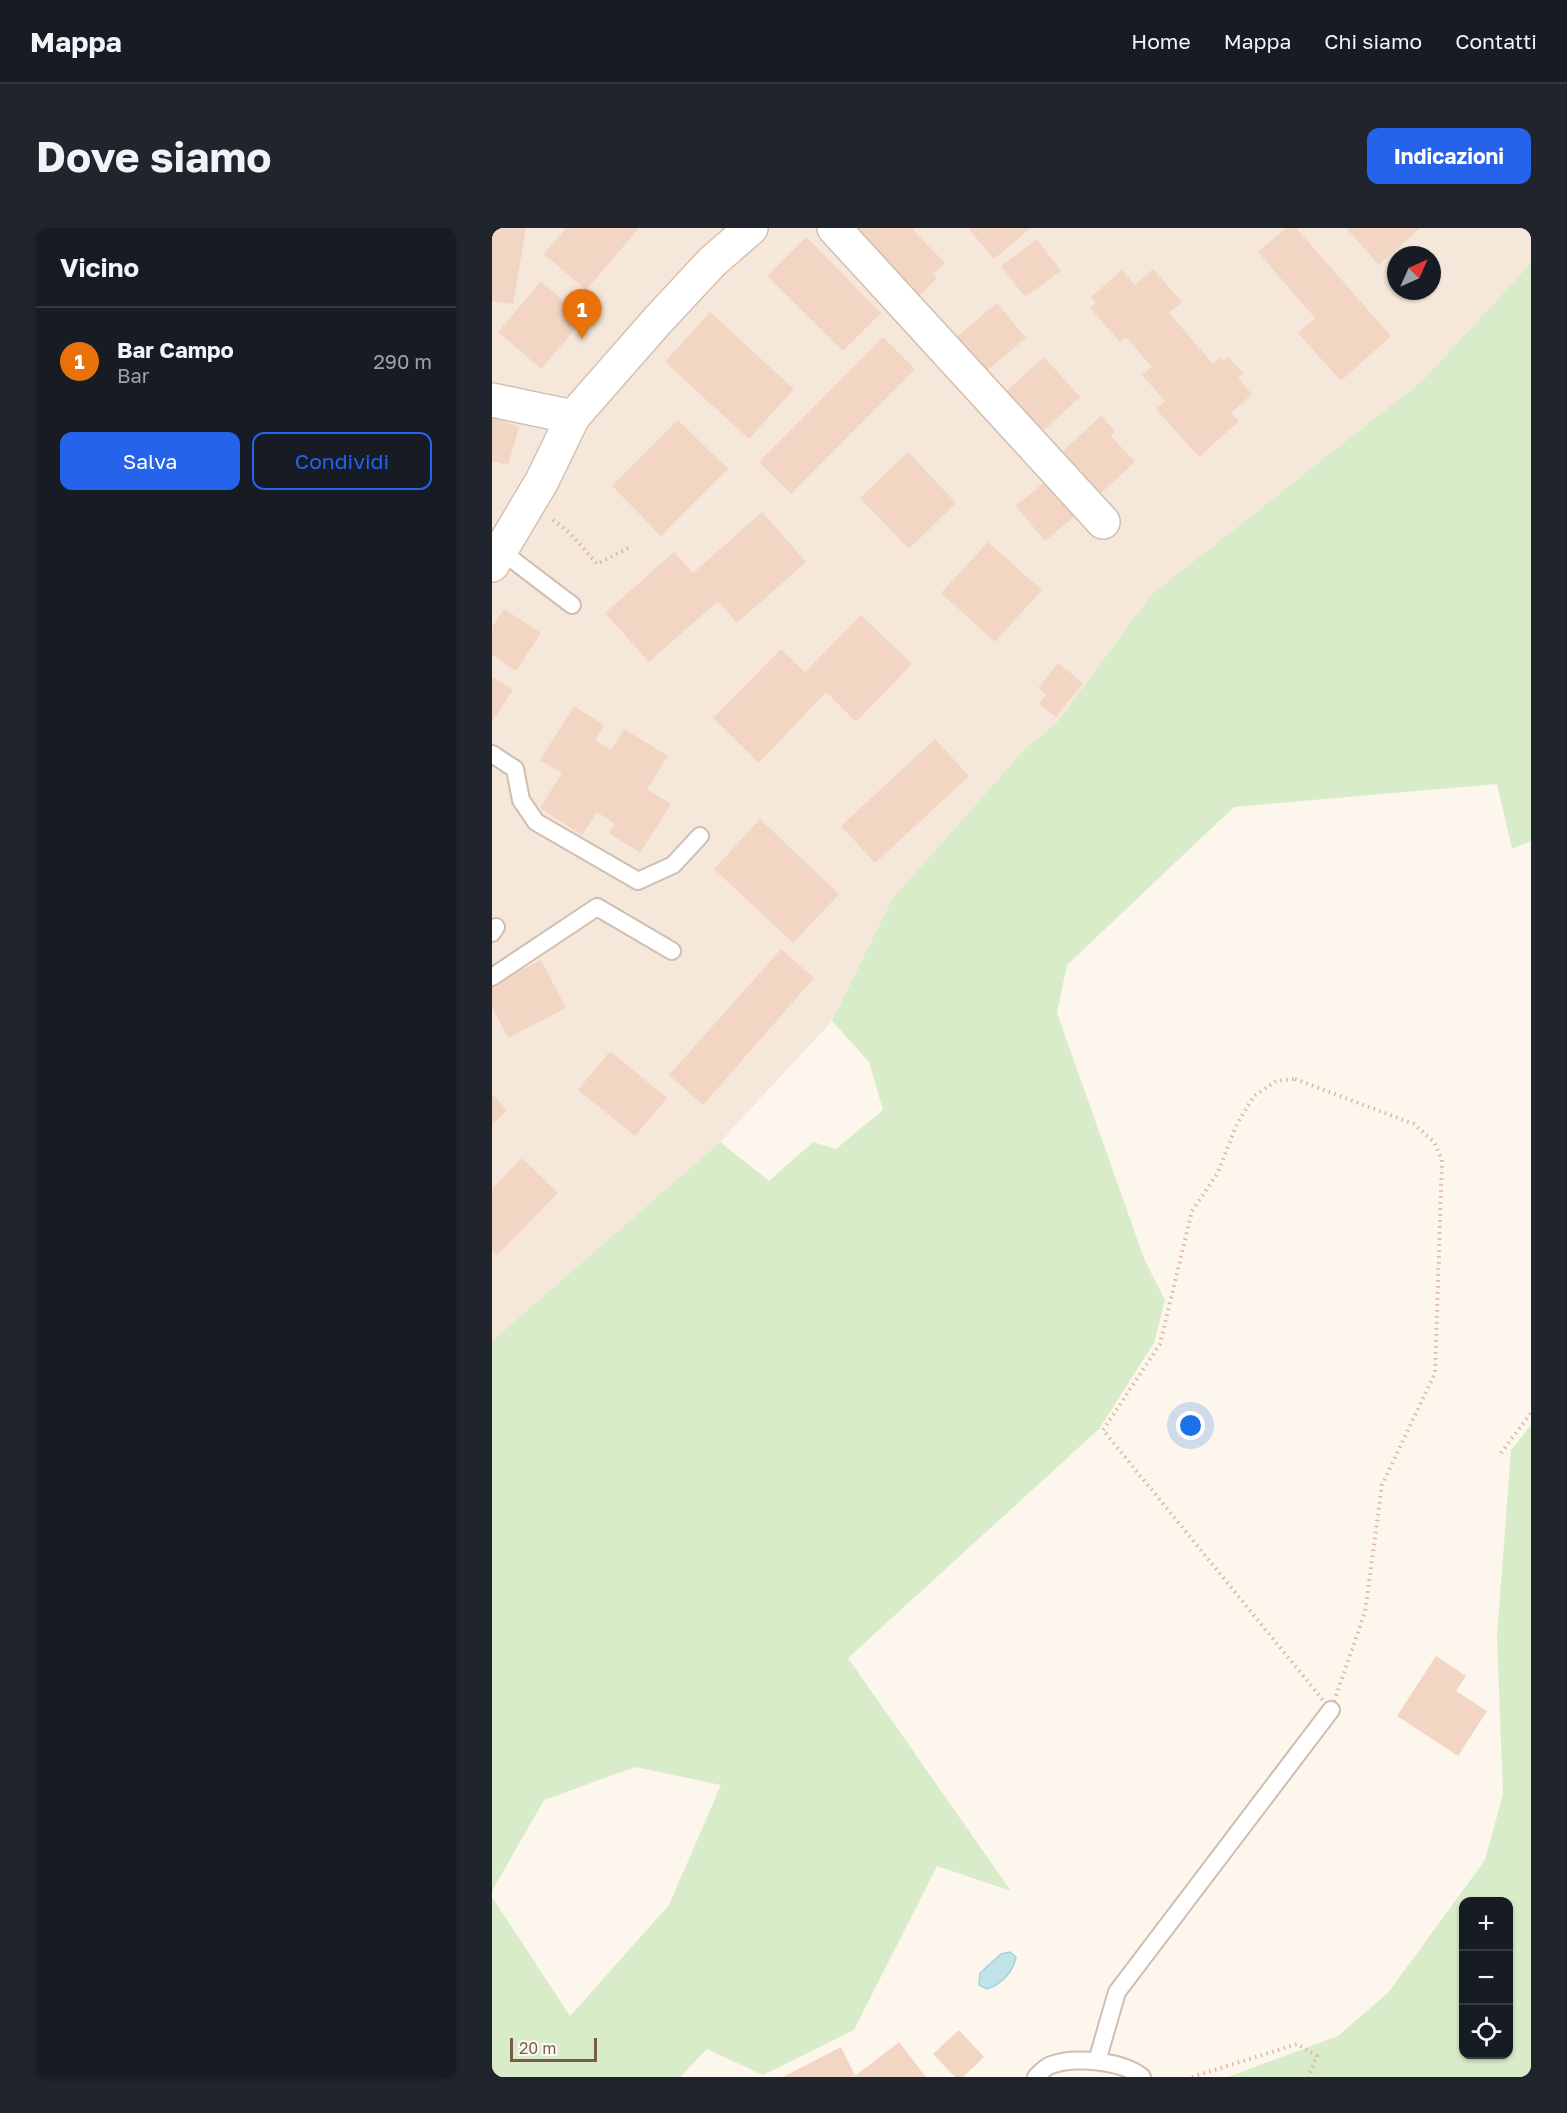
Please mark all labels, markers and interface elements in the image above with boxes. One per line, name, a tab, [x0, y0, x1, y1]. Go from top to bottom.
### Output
text: Mappa	[30, 25, 122, 58]
text: Home	[1131, 28, 1191, 54]
text: Mappa	[1224, 28, 1291, 54]
text: Chi siamo	[1324, 28, 1422, 54]
text: Contatti	[1455, 28, 1537, 54]
button: Indicazioni	[1367, 128, 1531, 184]
text: Dove siamo	[36, 131, 271, 181]
north arrow	[1387, 246, 1441, 300]
text: Vicino	[60, 252, 139, 283]
pin: 1	[562, 290, 602, 339]
text: Bar Campo	[117, 336, 234, 363]
text: 1	[74, 349, 85, 373]
text: 290 m	[373, 349, 432, 373]
text: Bar	[117, 363, 150, 387]
button: Salva	[60, 432, 240, 490]
button: Condividi	[252, 432, 432, 490]
your location	[1176, 1411, 1205, 1440]
map controls	[1459, 1897, 1513, 2059]
button: +	[1459, 1897, 1513, 1951]
button: −	[1459, 1951, 1513, 2005]
button: locate	[1459, 2005, 1513, 2059]
scale bar	[510, 2035, 597, 2062]
text: 20 m	[519, 2038, 556, 2058]

